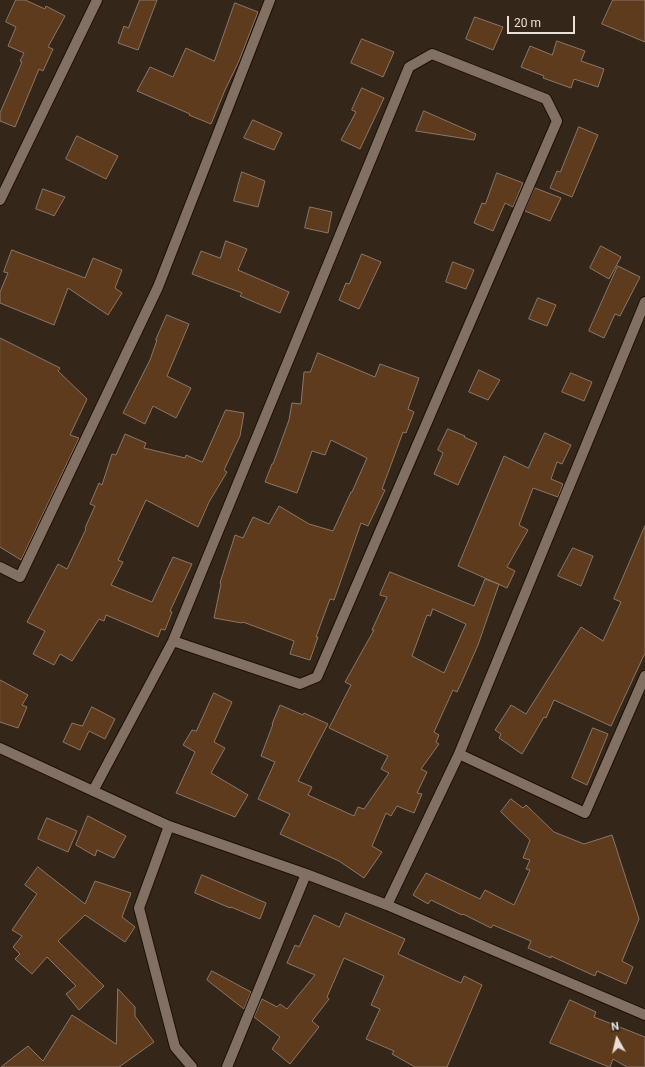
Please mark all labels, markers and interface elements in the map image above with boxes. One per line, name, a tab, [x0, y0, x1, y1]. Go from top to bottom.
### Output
scale bar	[509, 8, 577, 34]
text: 20 m	[514, 16, 541, 30]
north arrow	[597, 1019, 637, 1059]
text: N	[611, 1020, 620, 1034]

